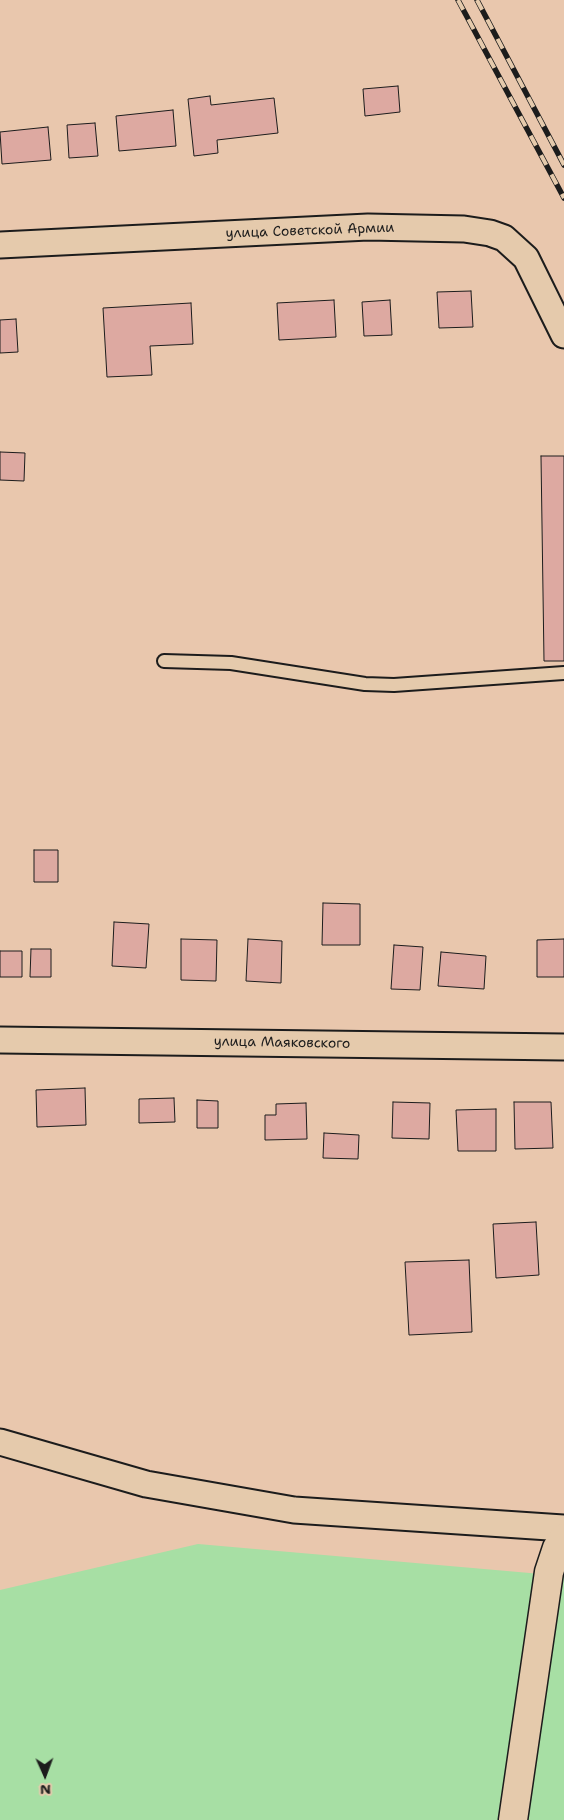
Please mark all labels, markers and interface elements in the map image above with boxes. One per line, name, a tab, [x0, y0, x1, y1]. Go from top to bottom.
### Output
street label: улица Советской Армии	[225, 220, 395, 242]
street label: улица Маяковского	[214, 1033, 350, 1053]
north arrow	[20, 1750, 70, 1800]
text: N	[40, 1781, 51, 1799]

